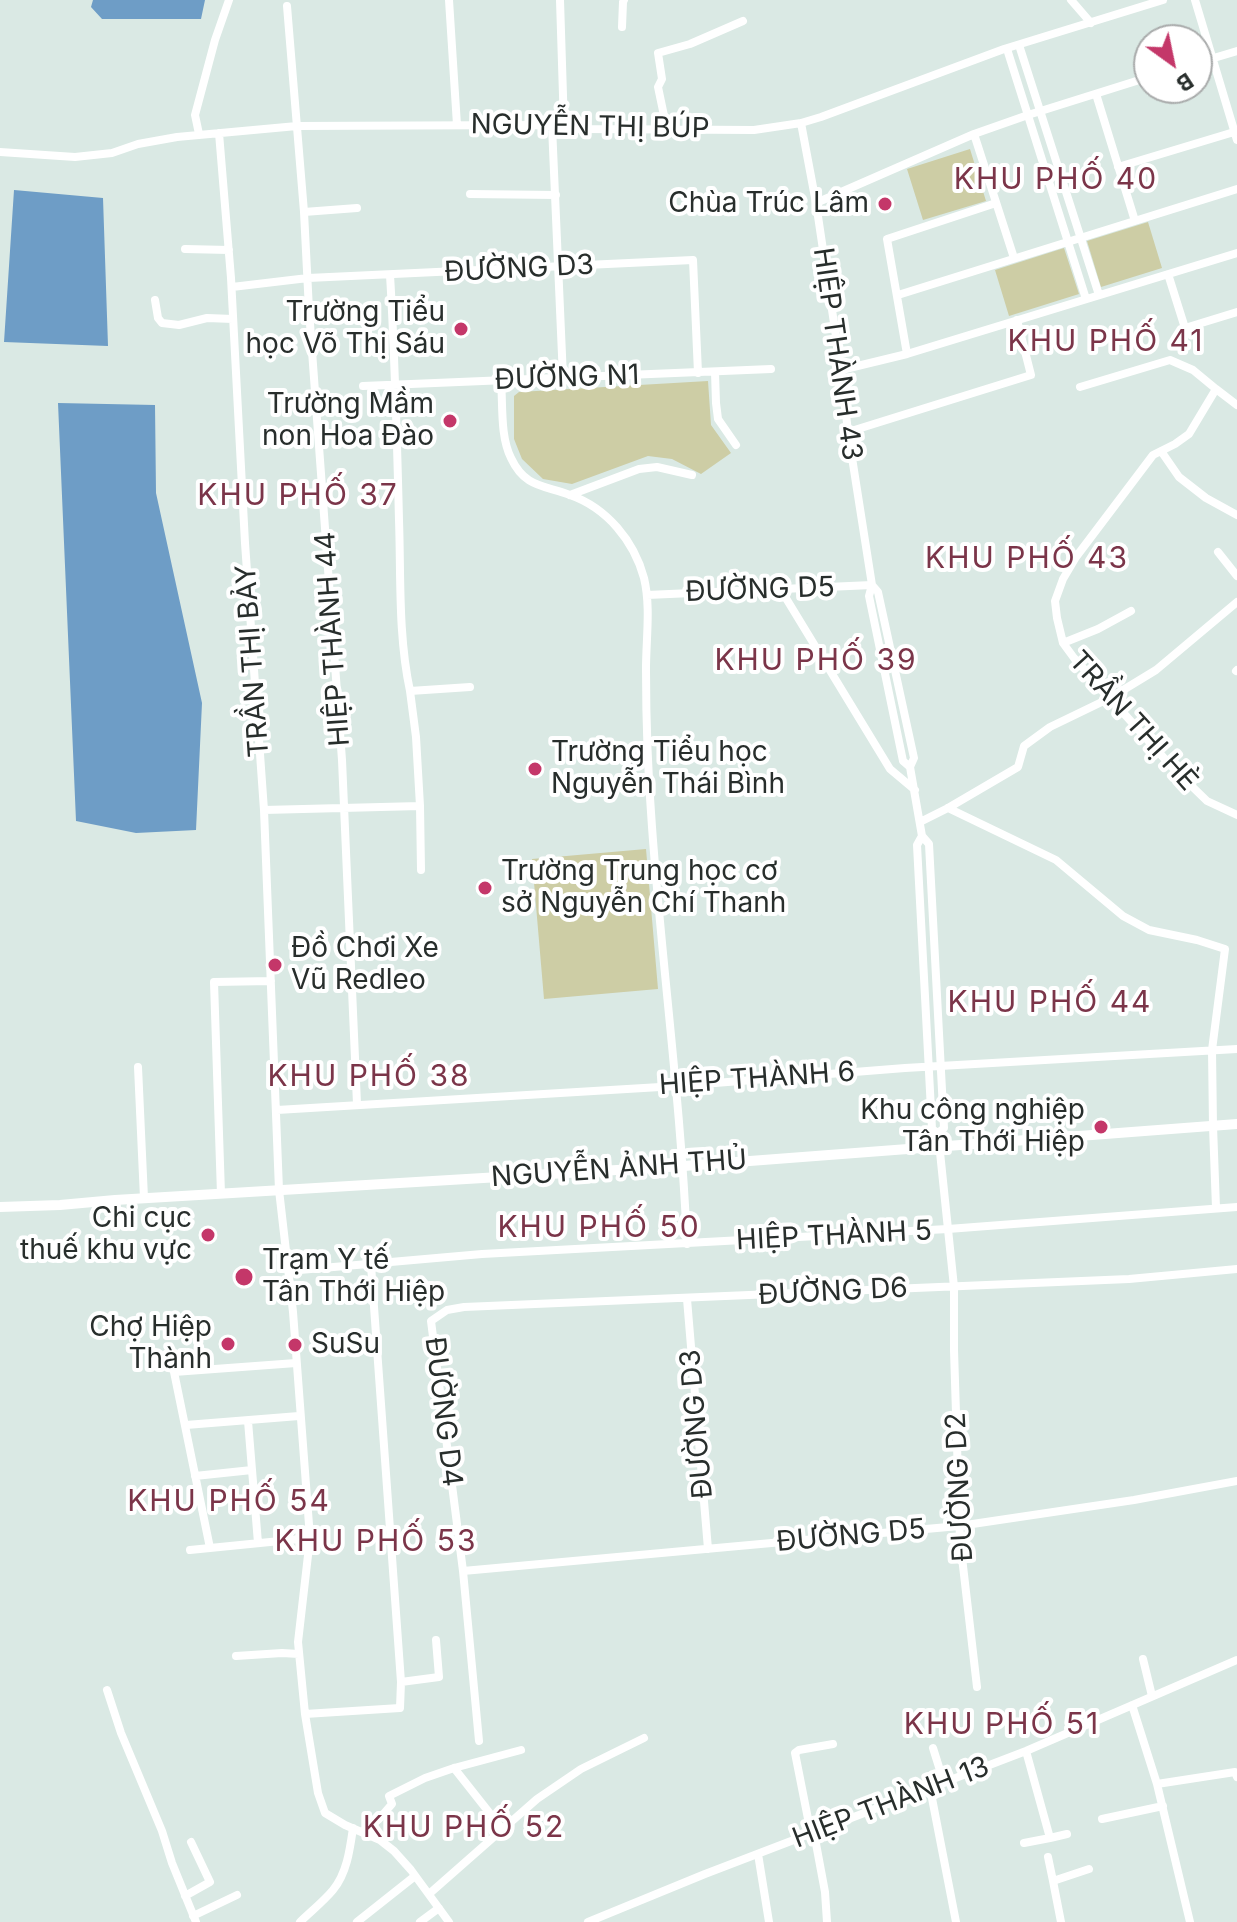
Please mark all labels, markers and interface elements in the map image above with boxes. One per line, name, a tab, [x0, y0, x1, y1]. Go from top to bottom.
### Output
north arrow	[1133, 24, 1213, 104]
text: B	[1172, 68, 1198, 97]
street label: NGUYỄN THỊ BÚP	[470, 108, 710, 146]
district label: KHU PHỐ 40	[954, 162, 1158, 198]
place label: Chùa Trúc Lâm	[668, 187, 869, 221]
marker: Chùa Trúc Lâm	[876, 195, 894, 213]
street label: HIỆP THÀNH 43	[805, 246, 869, 462]
street label: ĐƯỜNG D3	[443, 248, 595, 290]
place label: Trường Tiểu học Võ Thị Sáu	[246, 296, 445, 362]
marker: Trường Tiểu học Võ Thị Sáu	[452, 320, 470, 338]
district label: KHU PHỐ 41	[1007, 324, 1205, 360]
street label: ĐƯỜNG N1	[494, 359, 640, 397]
place label: Trường Mầm non Hoa Đào	[262, 388, 434, 454]
marker: Trường Mầm non Hoa Đào	[441, 412, 459, 430]
district label: KHU PHỐ 37	[197, 478, 399, 514]
street label: HIỆP THÀNH 44	[309, 531, 357, 747]
district label: KHU PHỐ 43	[925, 541, 1129, 577]
street label: TRẦN THỊ BẢY	[230, 563, 276, 759]
street label: ĐƯỜNG D5	[685, 571, 835, 609]
district label: KHU PHỐ 39	[714, 643, 918, 679]
street label: TRẦN THỊ HÈ	[1062, 644, 1204, 798]
place label: Trường Tiểu học Nguyễn Thái Bình	[551, 736, 785, 802]
marker: Trường Tiểu học Nguyễn Thái Bình	[526, 760, 544, 778]
place label: Trường Trung học cơ sở Nguyễn Chí Thanh	[501, 855, 786, 921]
marker: Trường Trung học cơ sở Nguyễn Chí Thanh	[476, 879, 494, 897]
place label: Đồ Chơi Xe Vũ Redleo	[291, 932, 439, 998]
marker: Đồ Chơi Xe Vũ Redleo	[266, 956, 284, 974]
district label: KHU PHỐ 44	[948, 985, 1152, 1021]
street label: HIỆP THÀNH 6	[658, 1055, 856, 1103]
district label: KHU PHỐ 38	[267, 1059, 471, 1095]
place label: Khu công nghiệp Tân Thới Hiệp	[860, 1094, 1085, 1160]
marker: Khu công nghiệp Tân Thới Hiệp	[1092, 1118, 1110, 1136]
street label: NGUYỄN ẢNH THỦ	[490, 1143, 748, 1195]
place label: Chi cục thuế khu vực	[20, 1202, 192, 1268]
district label: KHU PHỐ 50	[497, 1210, 701, 1246]
street label: HIỆP THÀNH 5	[735, 1214, 933, 1258]
marker: Chi cục thuế khu vực	[199, 1226, 217, 1244]
place label: Trạm Y tế Tân Thới Hiệp	[262, 1244, 445, 1310]
marker: Trạm Y tế Tân Thới Hiệp	[233, 1266, 255, 1288]
street label: ĐƯỜNG D6	[757, 1271, 909, 1313]
place label: Chợ Hiệp Thành	[89, 1311, 212, 1377]
place label: SuSu	[311, 1328, 380, 1362]
marker: Chợ Hiệp Thành	[219, 1335, 237, 1353]
street label: ĐƯỜNG D4	[417, 1335, 469, 1489]
marker: SuSu	[286, 1336, 304, 1354]
street label: ĐƯỜNG D3	[674, 1348, 720, 1500]
street label: ĐƯỜNG D2	[939, 1412, 981, 1562]
district label: KHU PHỐ 54	[127, 1484, 331, 1520]
street label: ĐƯỜNG D5	[775, 1513, 927, 1559]
district label: KHU PHỐ 53	[275, 1524, 477, 1560]
district label: KHU PHỐ 51	[904, 1707, 1100, 1743]
street label: HIỆP THÀNH 13	[788, 1750, 994, 1856]
district label: KHU PHỐ 52	[363, 1810, 565, 1846]

